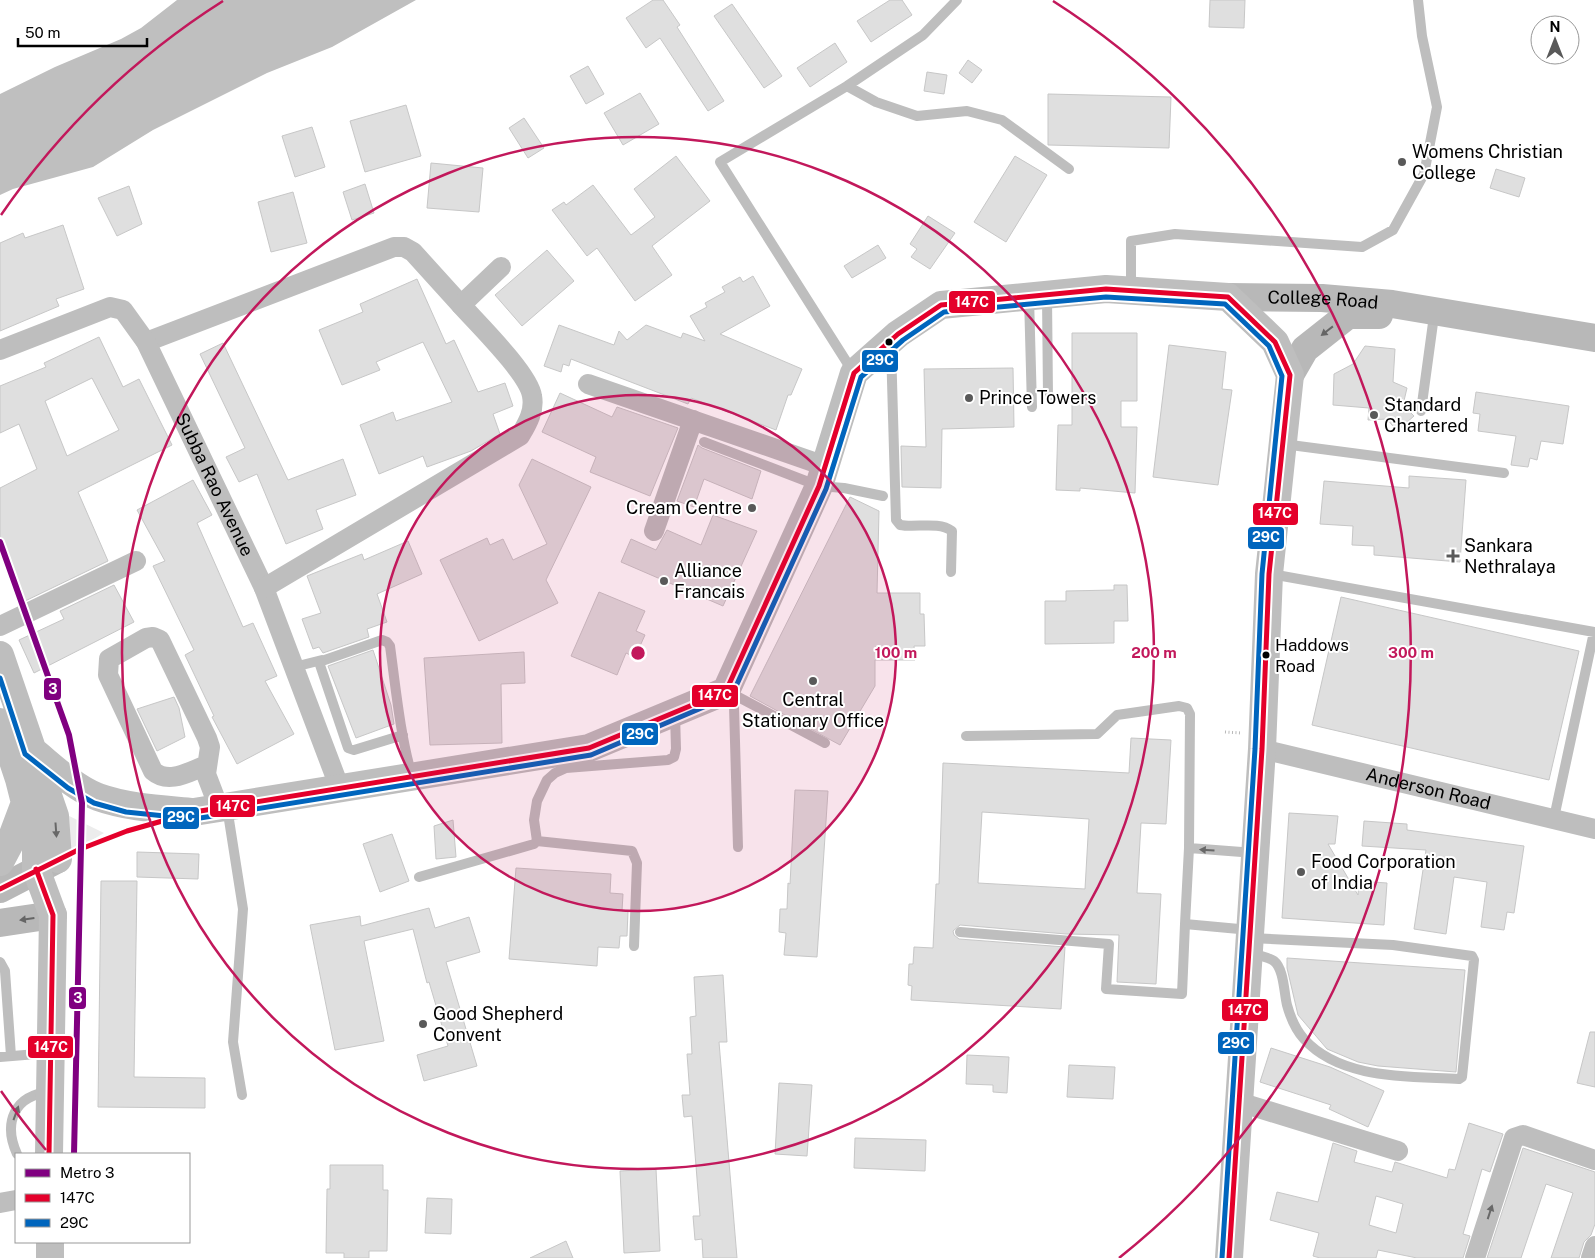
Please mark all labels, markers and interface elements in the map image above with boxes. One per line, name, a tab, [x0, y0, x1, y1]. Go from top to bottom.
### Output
scale bar	[18, 15, 146, 47]
north arrow	[1530, 15, 1580, 65]
text: N	[1550, 19, 1560, 35]
text: 50 m	[25, 24, 60, 41]
place label: Womens Christian College	[1412, 141, 1563, 183]
marker: Womens Christian College	[1396, 156, 1408, 168]
street label: College Road	[1267, 286, 1379, 313]
line badge: 147C	[948, 290, 996, 314]
text: 147C	[955, 294, 989, 310]
one-way arrow	[1320, 326, 1334, 336]
unlabelled marker	[884, 337, 894, 347]
line badge: 29C	[861, 349, 899, 373]
text: 29C	[866, 352, 894, 368]
place label: Prince Towers	[979, 387, 1096, 408]
marker: Prince Towers	[963, 392, 975, 404]
place label: Standard Chartered	[1384, 394, 1468, 436]
street label: Subba Rao Avenue	[172, 409, 258, 560]
marker: Standard Chartered	[1368, 409, 1380, 421]
place label: Cream Centre	[626, 497, 742, 518]
marker: Cream Centre	[746, 502, 758, 514]
line badge: 147C	[1252, 502, 1299, 526]
text: 147C	[1258, 505, 1292, 521]
line badge: 29C	[1247, 526, 1285, 550]
text: 29C	[1252, 529, 1280, 545]
place label: Sankara Nethralaya	[1464, 535, 1556, 577]
marker: Sankara Nethralaya	[1446, 549, 1460, 563]
place label: Alliance Francais	[674, 560, 745, 602]
marker: Alliance Francais	[658, 575, 670, 587]
place label: Haddows Road	[1275, 635, 1349, 676]
centre of rings	[629, 644, 647, 662]
text: 100 m	[875, 644, 917, 661]
text: 200 m	[1131, 644, 1177, 661]
text: 300 m	[1388, 644, 1434, 661]
marker: Haddows Road	[1261, 650, 1271, 660]
marker: Central Stationary Office	[807, 675, 819, 687]
line badge: 3	[43, 677, 62, 701]
text: 3	[48, 681, 58, 697]
line badge: 147C	[691, 684, 739, 708]
text: 147C	[698, 687, 732, 703]
place label: Central Stationary Office	[742, 689, 884, 731]
line badge: 29C	[621, 722, 659, 746]
text: 29C	[626, 726, 654, 742]
street label: Anderson Road	[1364, 763, 1493, 814]
line badge: 147C	[209, 794, 256, 818]
text: 147C	[216, 798, 250, 814]
line badge: 29C	[162, 806, 200, 830]
text: 29C	[167, 809, 195, 825]
one-way arrow	[52, 822, 60, 838]
one-way arrow	[1199, 845, 1215, 853]
place label: Food Corporation of India	[1311, 851, 1456, 893]
marker: Food Corporation of India	[1295, 866, 1307, 878]
one-way arrow	[18, 915, 34, 923]
line badge: 3	[68, 986, 87, 1010]
text: 3	[73, 990, 83, 1006]
line badge: 147C	[1221, 998, 1269, 1022]
text: 147C	[1228, 1002, 1262, 1018]
place label: Good Shepherd Convent	[433, 1003, 563, 1045]
marker: Good Shepherd Convent	[417, 1018, 429, 1030]
line badge: 29C	[1217, 1031, 1255, 1055]
line badge: 147C	[27, 1035, 74, 1059]
text: 29C	[1222, 1035, 1250, 1051]
text: 147C	[34, 1039, 68, 1055]
one-way arrow	[12, 1105, 20, 1120]
legend	[15, 1153, 190, 1243]
text: Metro 3	[60, 1164, 114, 1181]
text: 147C	[60, 1189, 95, 1206]
one-way arrow	[1487, 1204, 1495, 1219]
text: 29C	[60, 1214, 89, 1231]

